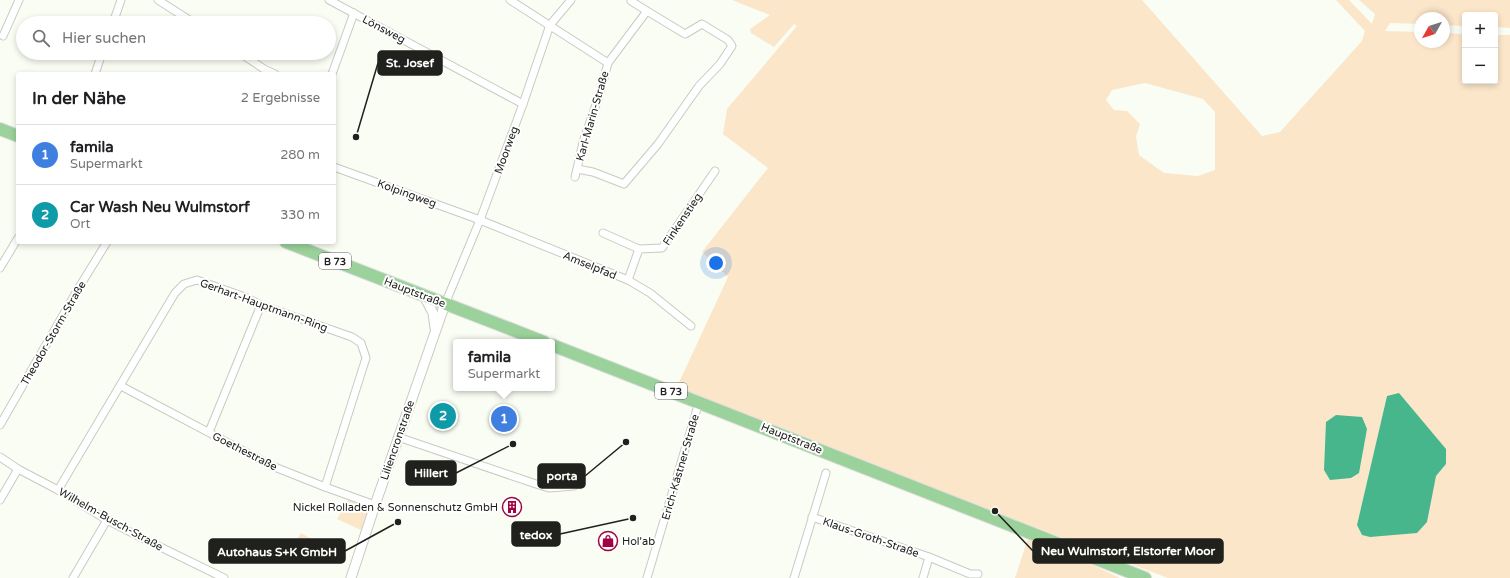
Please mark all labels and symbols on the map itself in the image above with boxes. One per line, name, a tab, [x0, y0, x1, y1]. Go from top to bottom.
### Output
north arrow	[1414, 12, 1450, 48]
street label: Lönsweg	[360, 13, 408, 46]
callout: St. Josef	[378, 51, 442, 75]
text: St. Josef	[386, 56, 434, 70]
street label: Karl-Marin-Straße	[573, 70, 612, 163]
street label: Moorweg	[492, 124, 521, 176]
street label: Kolpingweg	[376, 177, 438, 210]
street label: Finkenstieg	[660, 191, 705, 248]
street label: Amselpfad	[561, 249, 618, 282]
road number: B 73	[319, 253, 351, 269]
your location	[706, 253, 726, 273]
street label: Hauptstraße	[382, 275, 447, 310]
street label: Gerhart-Hauptmann-Ring	[198, 276, 330, 335]
street label: Theodor-Storm-Straße	[18, 279, 89, 388]
road number: B 73	[655, 383, 687, 399]
street label: Liliencronstraße	[378, 399, 417, 482]
pin: 2	[430, 401, 456, 431]
pin: 1	[491, 404, 517, 434]
street label: Erich-Kästner-Straße	[659, 413, 702, 522]
street label: Hauptstraße	[759, 420, 824, 457]
street label: Goethestraße	[210, 430, 279, 473]
callout: Hillert	[406, 461, 456, 485]
callout: porta	[538, 464, 585, 488]
text: Hillert	[414, 466, 448, 480]
text: porta	[547, 469, 578, 484]
street label: Wilhelm-Busch-Straße	[56, 485, 165, 554]
building icon: Nickel Rolladen & Sonnenschutz GmbH	[501, 496, 523, 518]
place label: Nickel Rolladen & Sonnenschutz GmbH	[293, 501, 498, 514]
street label: Klaus-Groth-Straße	[821, 515, 921, 560]
callout: tedox	[512, 522, 560, 546]
text: tedox	[519, 528, 553, 542]
shop icon: Hol'ab	[597, 530, 619, 552]
place label: Hol'ab	[622, 535, 655, 548]
callout: Autohaus S+K GmbH	[209, 539, 345, 563]
callout: Neu Wulmstorf, Elstorfer Moor	[1033, 539, 1223, 563]
text: Neu Wulmstorf, Elstorfer Moor	[1041, 544, 1216, 558]
text: Autohaus S+K GmbH	[217, 545, 337, 559]

